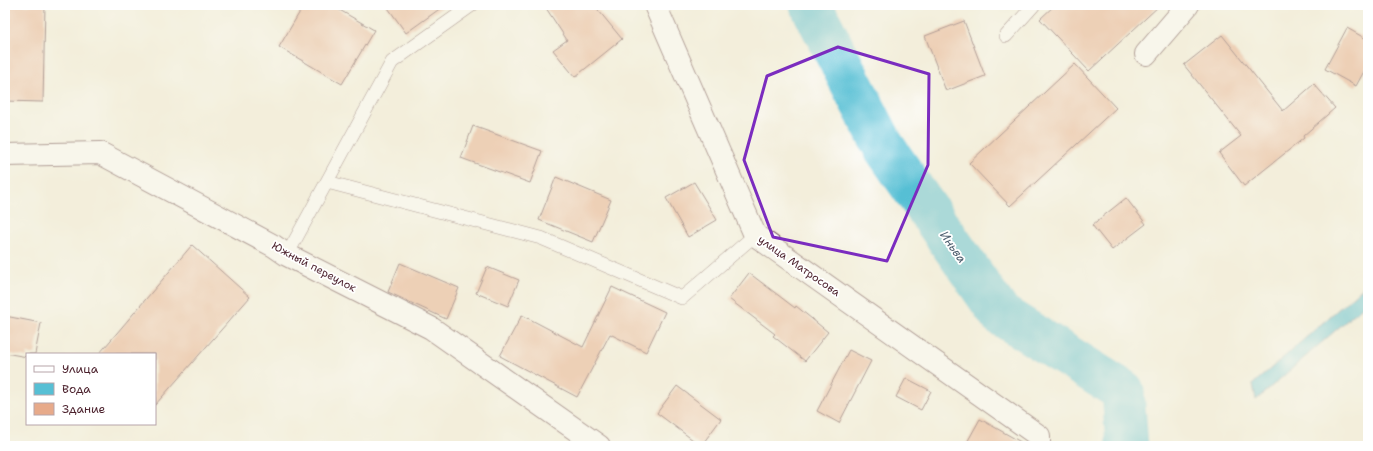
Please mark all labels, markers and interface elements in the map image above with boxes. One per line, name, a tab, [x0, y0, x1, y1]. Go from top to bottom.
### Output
water label: Иньва	[936, 228, 970, 266]
street label: улица Матросова	[755, 232, 843, 300]
street label: Южный переулок	[269, 238, 359, 296]
legend	[26, 353, 156, 425]
text: Улица	[62, 361, 99, 377]
text: Вода	[62, 381, 91, 397]
text: Здание	[62, 401, 106, 417]

